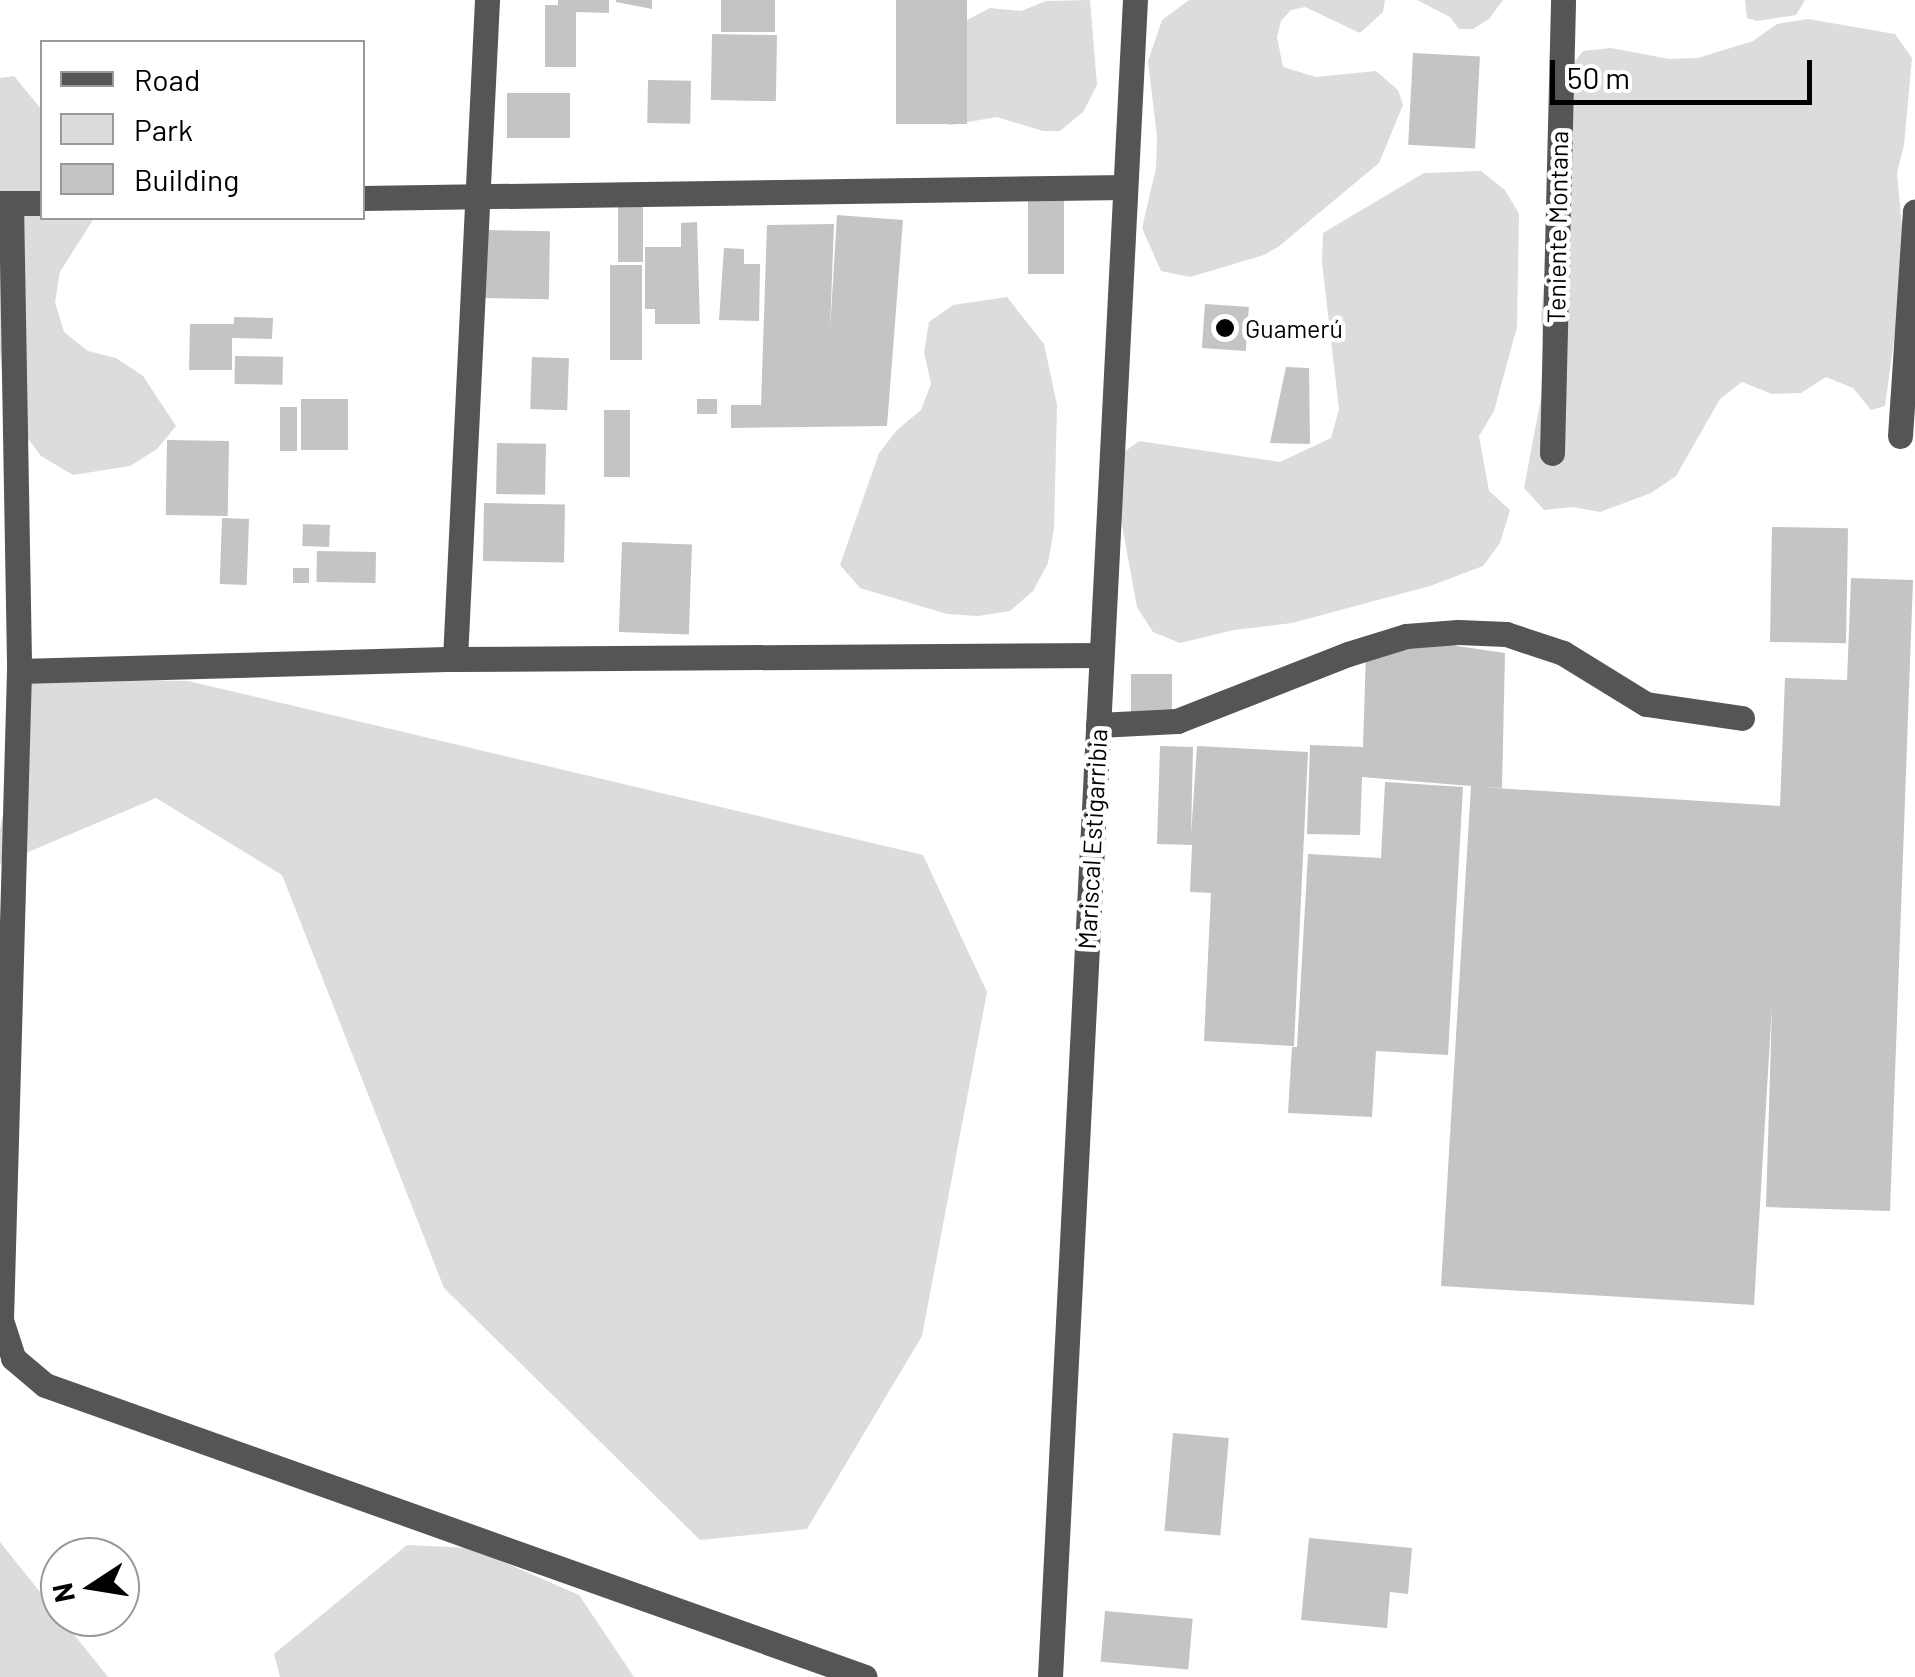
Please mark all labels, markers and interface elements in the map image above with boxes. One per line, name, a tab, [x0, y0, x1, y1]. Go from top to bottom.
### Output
legend	[40, 40, 365, 220]
scale bar	[1555, 40, 1818, 102]
text: 50 m	[1567, 59, 1630, 95]
text: Road	[134, 61, 200, 97]
text: Park	[134, 111, 193, 147]
street label: Teniente Montana	[1540, 130, 1574, 324]
text: Building	[134, 161, 239, 197]
place label: Guamerú	[1245, 313, 1343, 343]
marker: Guamerú	[1214, 317, 1236, 339]
street label: Mariscal Estigarribia	[1071, 728, 1113, 950]
north arrow	[40, 1537, 140, 1637]
text: N	[44, 1580, 81, 1605]

